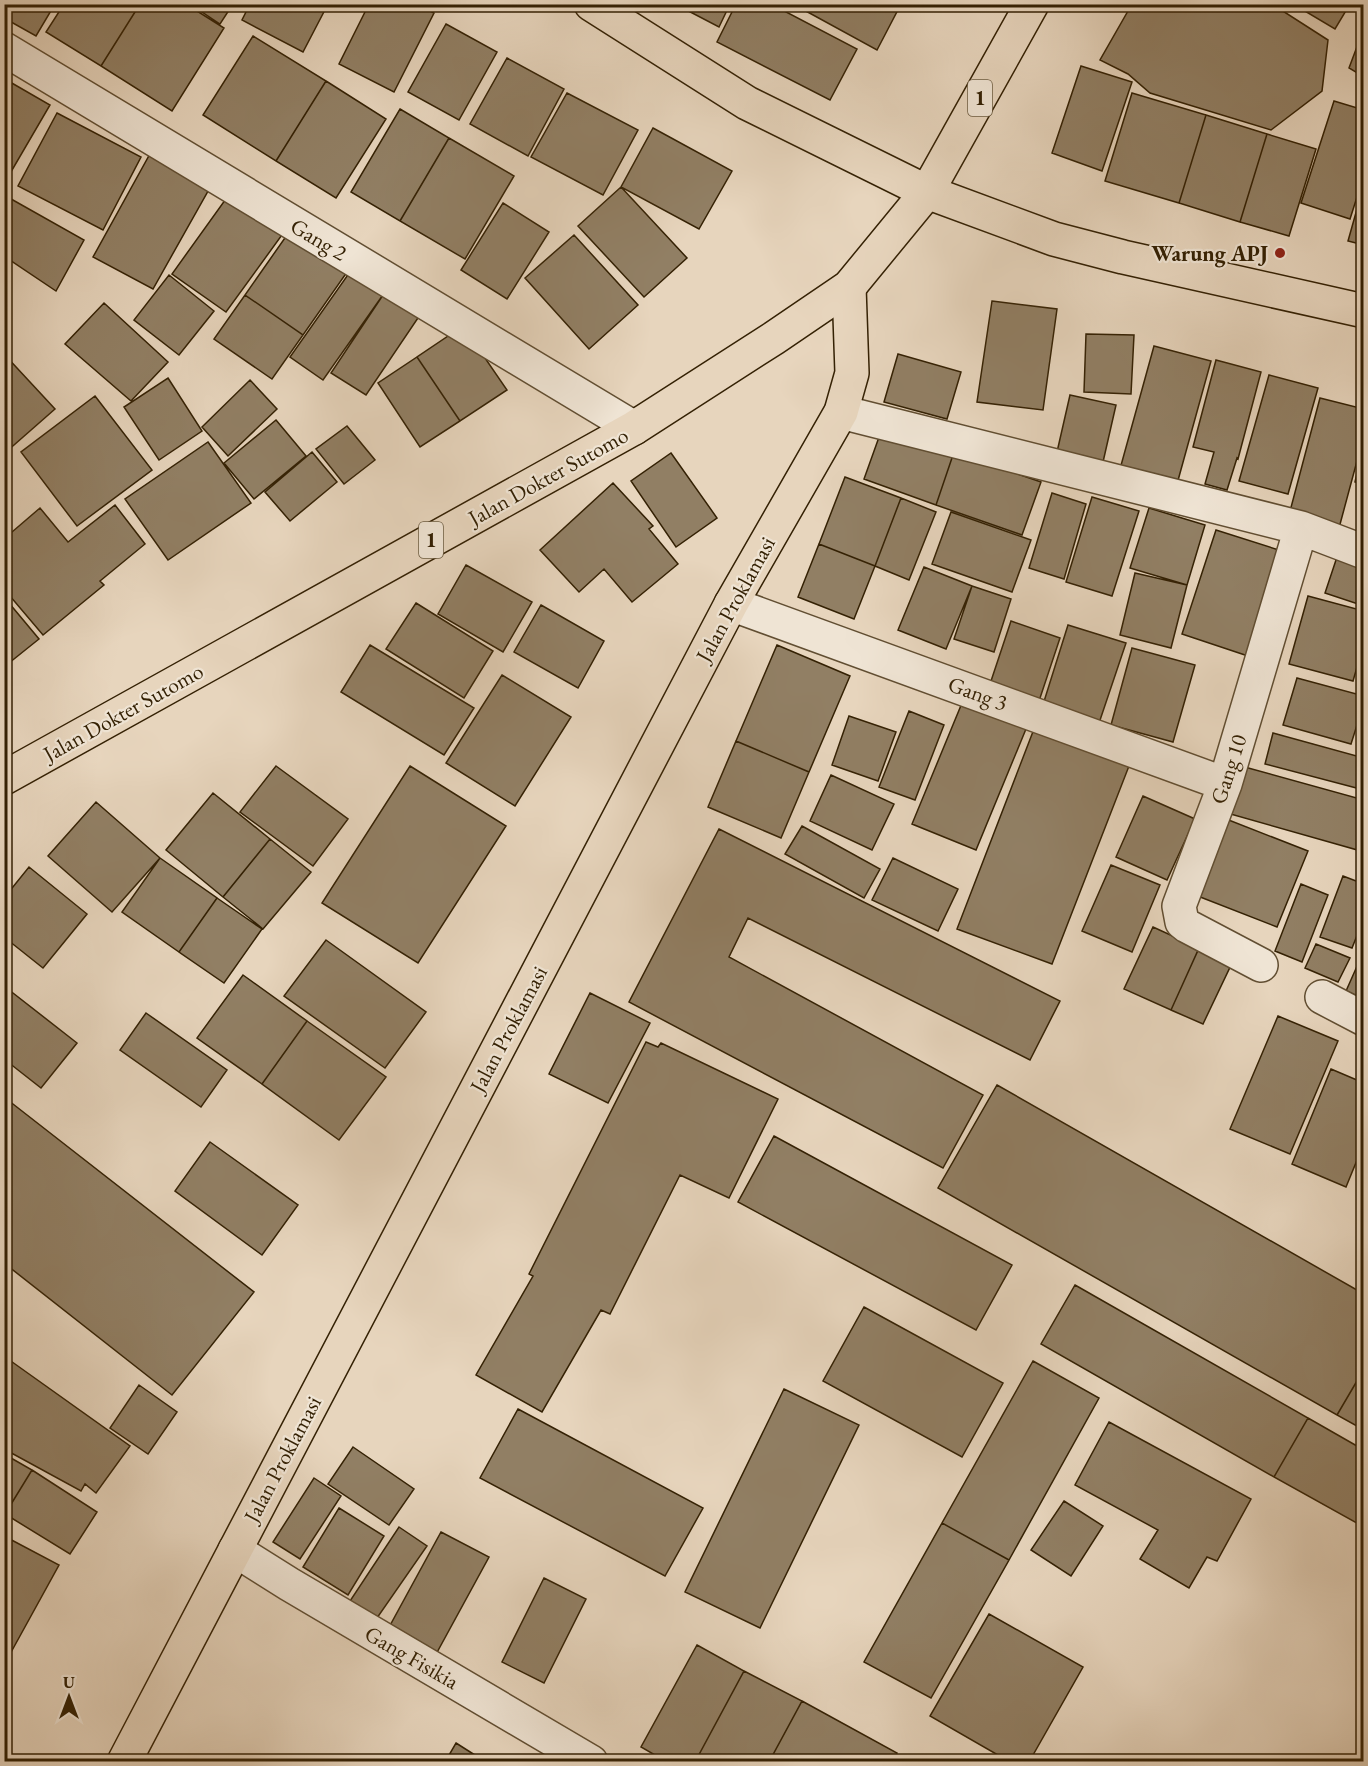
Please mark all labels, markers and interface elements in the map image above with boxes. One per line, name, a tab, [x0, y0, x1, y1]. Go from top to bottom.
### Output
road number: 1	[968, 80, 992, 116]
street label: Gang 2	[285, 211, 353, 268]
place label: Warung APJ	[1151, 239, 1268, 268]
marker: Warung APJ	[1273, 246, 1287, 260]
street label: Jalan Dokter Sutomo	[461, 420, 633, 533]
road number: 1	[419, 522, 443, 558]
street label: Jalan Proklamasi	[688, 531, 782, 669]
street label: Jalan Dokter Sutomo	[36, 656, 208, 769]
street label: Gang 3	[944, 669, 1011, 718]
street label: Gang 10	[1204, 730, 1253, 808]
street label: Jalan Proklamasi	[462, 961, 554, 1099]
street label: Jalan Proklamasi	[236, 1391, 328, 1529]
street label: Gang Fisikia	[359, 1619, 464, 1696]
north arrow	[39, 1667, 99, 1727]
text: U	[63, 1672, 75, 1693]

